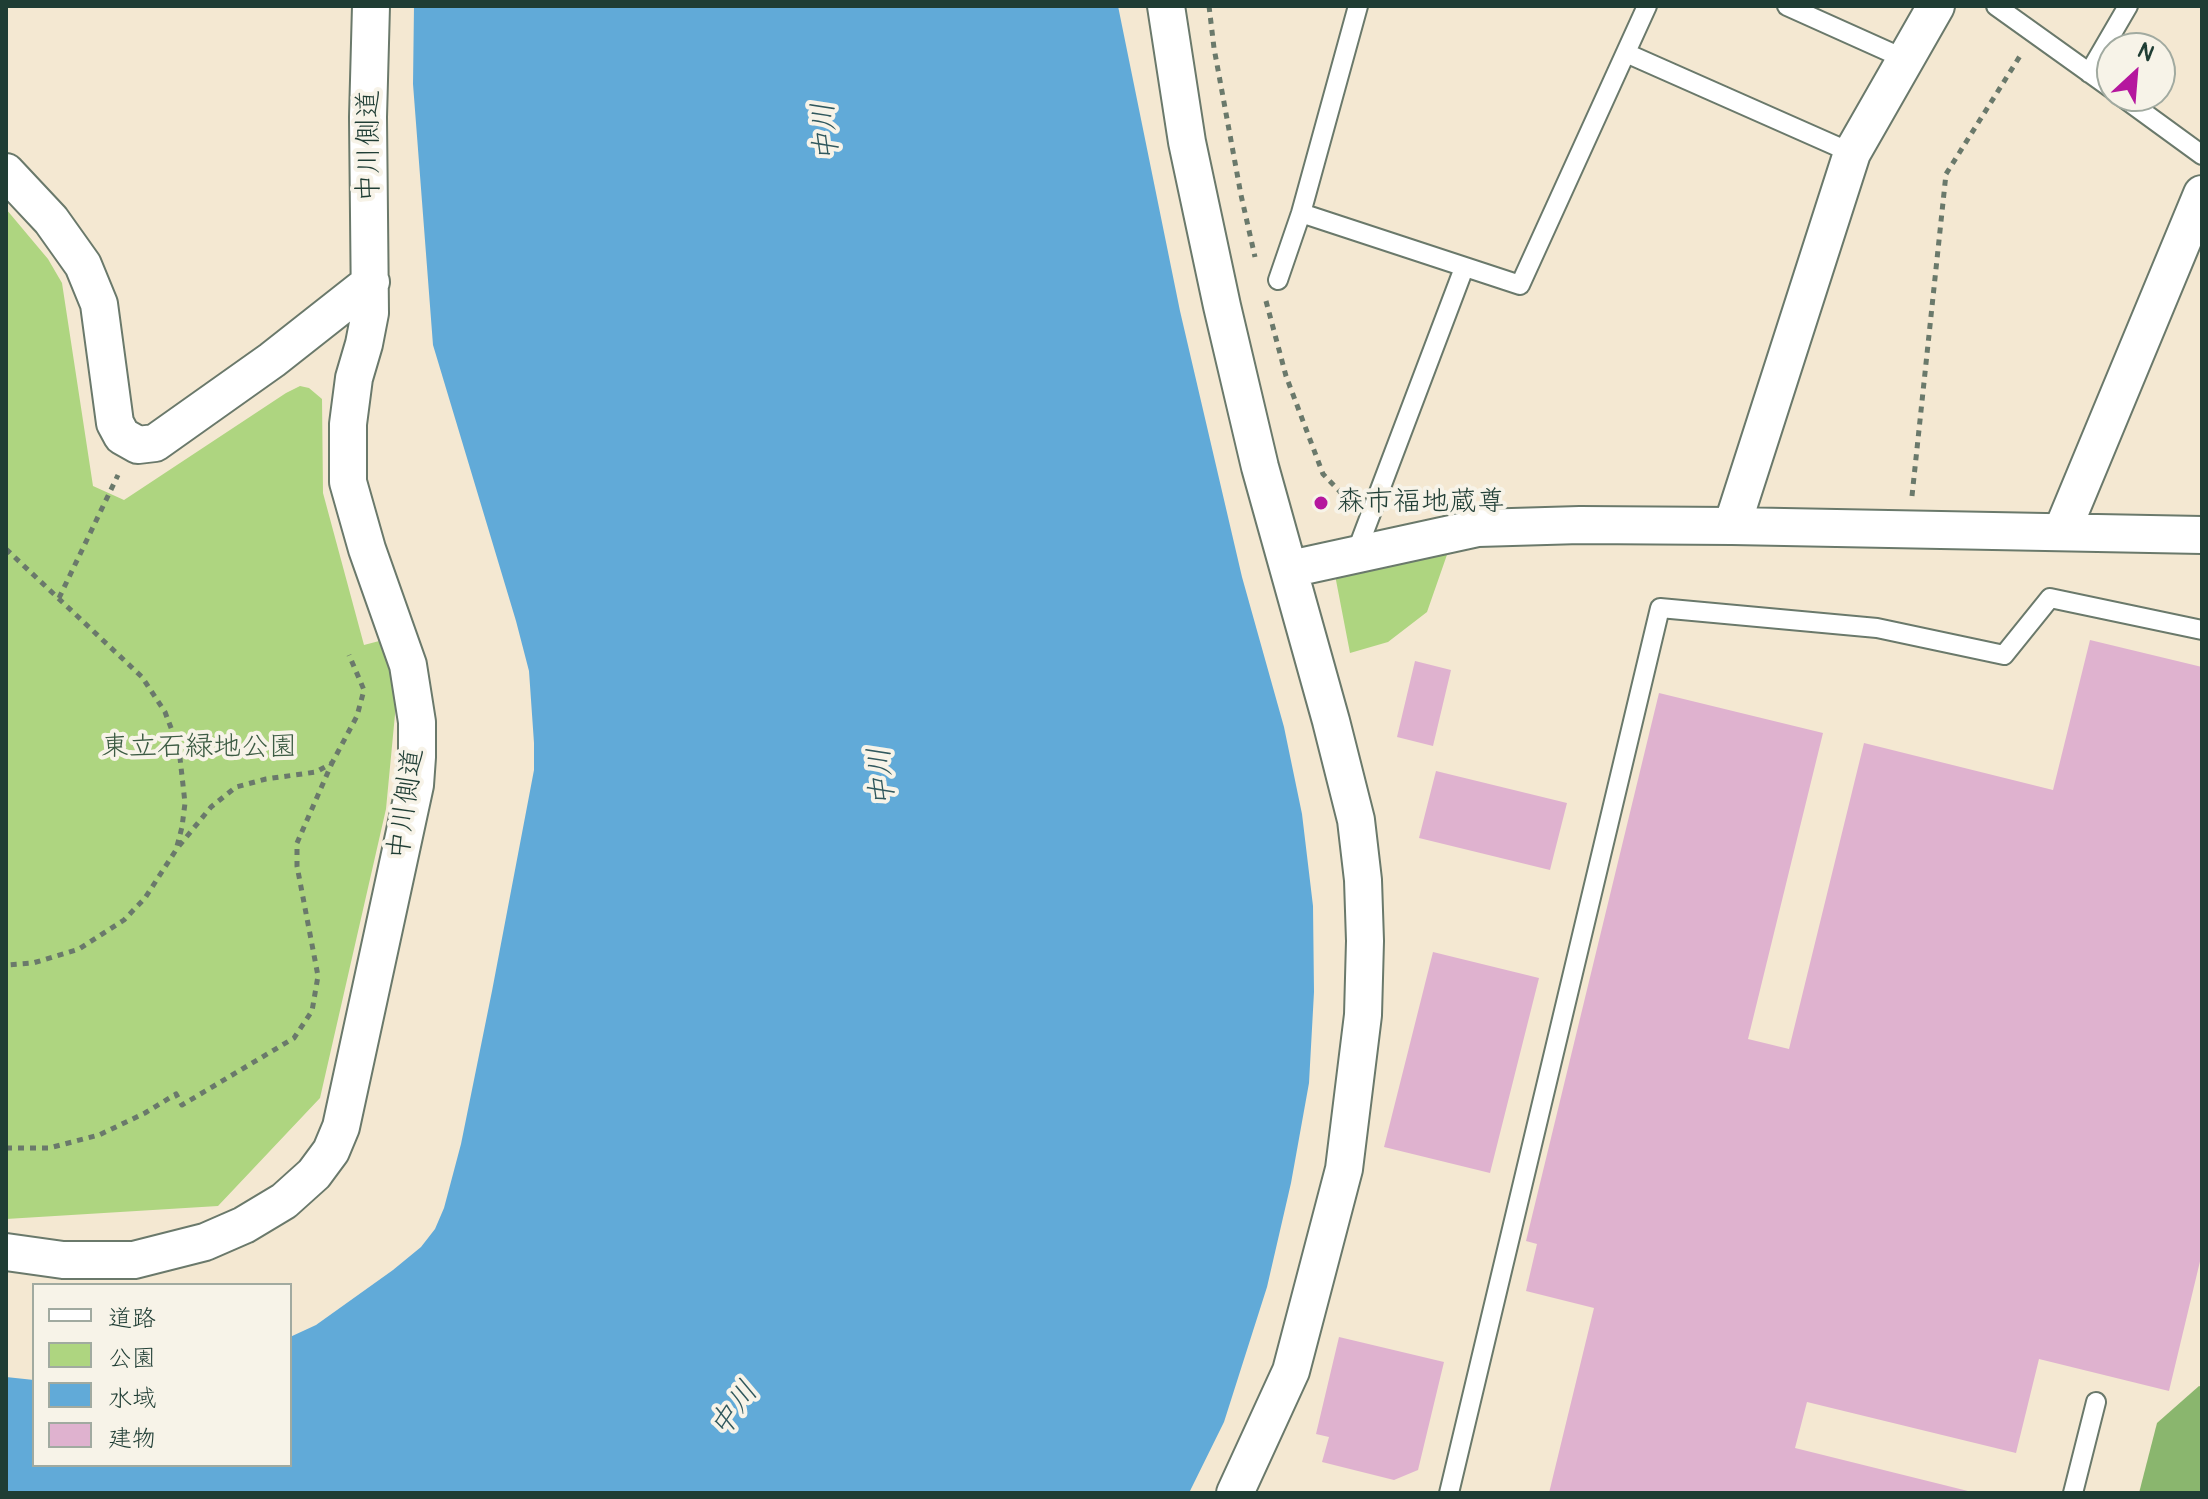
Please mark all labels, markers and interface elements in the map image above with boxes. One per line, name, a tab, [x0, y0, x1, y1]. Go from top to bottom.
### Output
north arrow	[2096, 32, 2176, 112]
text: N	[2133, 36, 2158, 68]
street label: 中川側道	[353, 90, 387, 202]
water label: 中川	[806, 101, 848, 163]
place label: 森市福地蔵尊	[1337, 486, 1505, 520]
marker: 森市福地蔵尊	[1312, 494, 1330, 512]
park label: 東立石緑地公園	[101, 731, 297, 765]
street label: 中川側道	[383, 746, 431, 862]
water label: 中川	[862, 746, 904, 808]
legend	[32, 1283, 292, 1467]
text: 道路	[108, 1304, 156, 1333]
text: 公園	[108, 1344, 156, 1373]
water label: 中川	[703, 1375, 767, 1445]
text: 水域	[108, 1384, 156, 1413]
text: 建物	[108, 1424, 156, 1453]

